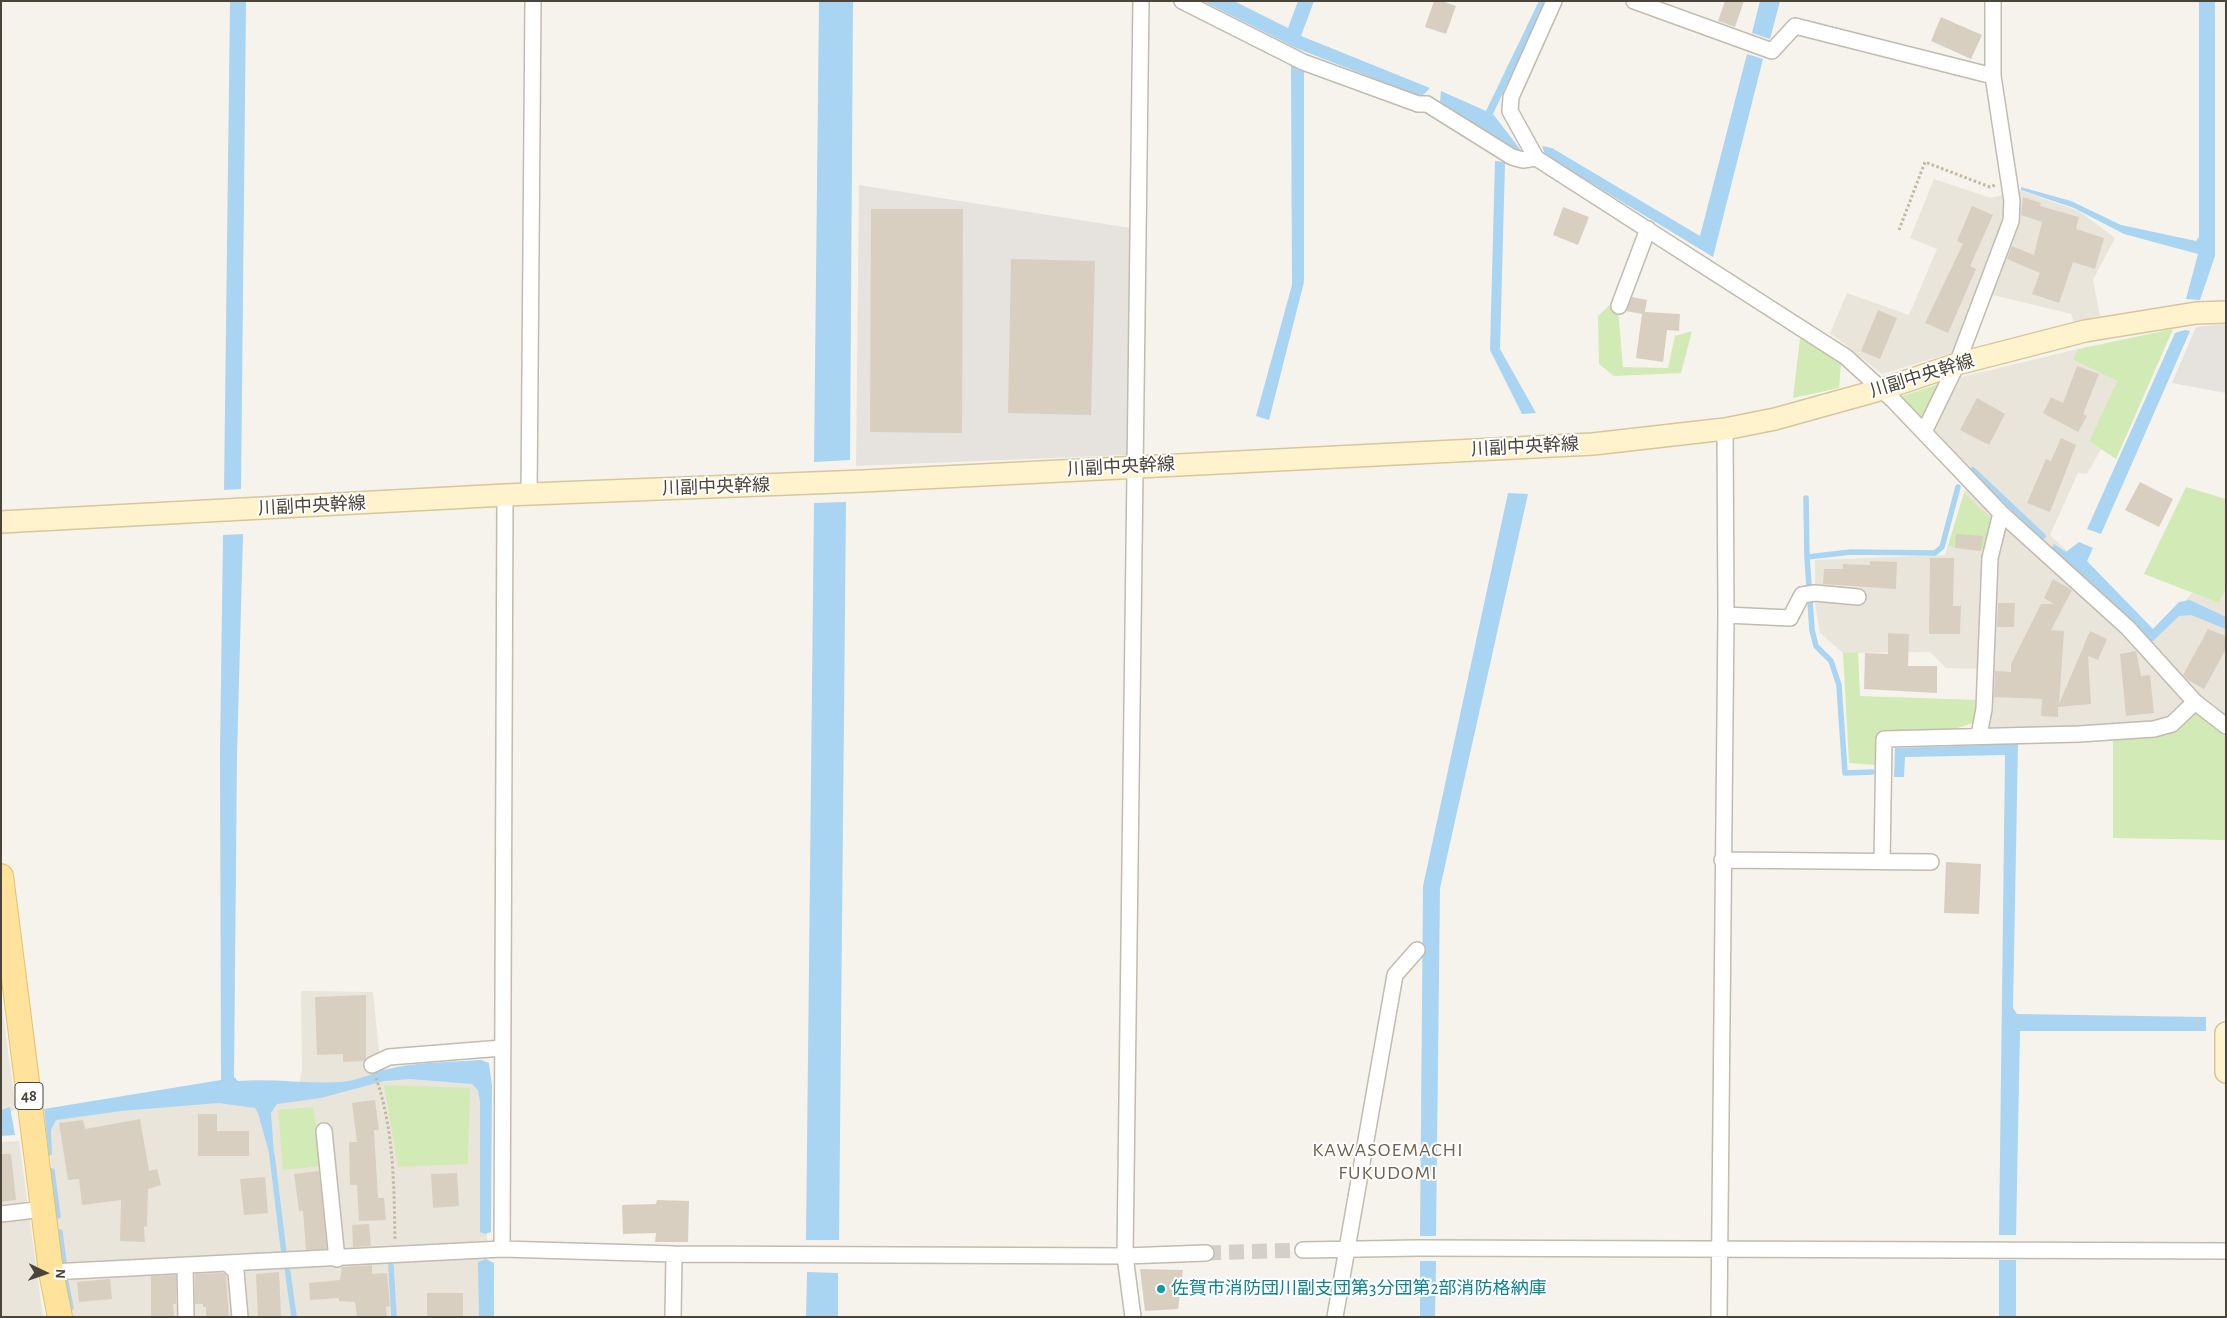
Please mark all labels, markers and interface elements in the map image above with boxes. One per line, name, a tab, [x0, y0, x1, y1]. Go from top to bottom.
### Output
street label: 川副中央幹線	[1867, 350, 1977, 402]
street label: 川副中央幹線	[1471, 433, 1579, 461]
street label: 川副中央幹線	[1067, 453, 1175, 481]
street label: 川副中央幹線	[662, 474, 770, 500]
street label: 川副中央幹線	[258, 492, 366, 520]
road number: 48	[15, 1082, 43, 1110]
district label: KAWASOEMACHI FUKUDOMI	[1311, 1138, 1465, 1185]
north arrow	[20, 1248, 70, 1298]
text: N	[53, 1269, 67, 1279]
place label: 佐賀市消防団川副支団第3分団第2部消防格納庫	[1171, 1278, 1547, 1300]
marker: 佐賀市消防団川副支団第3分団第2部消防格納庫	[1155, 1283, 1167, 1295]

